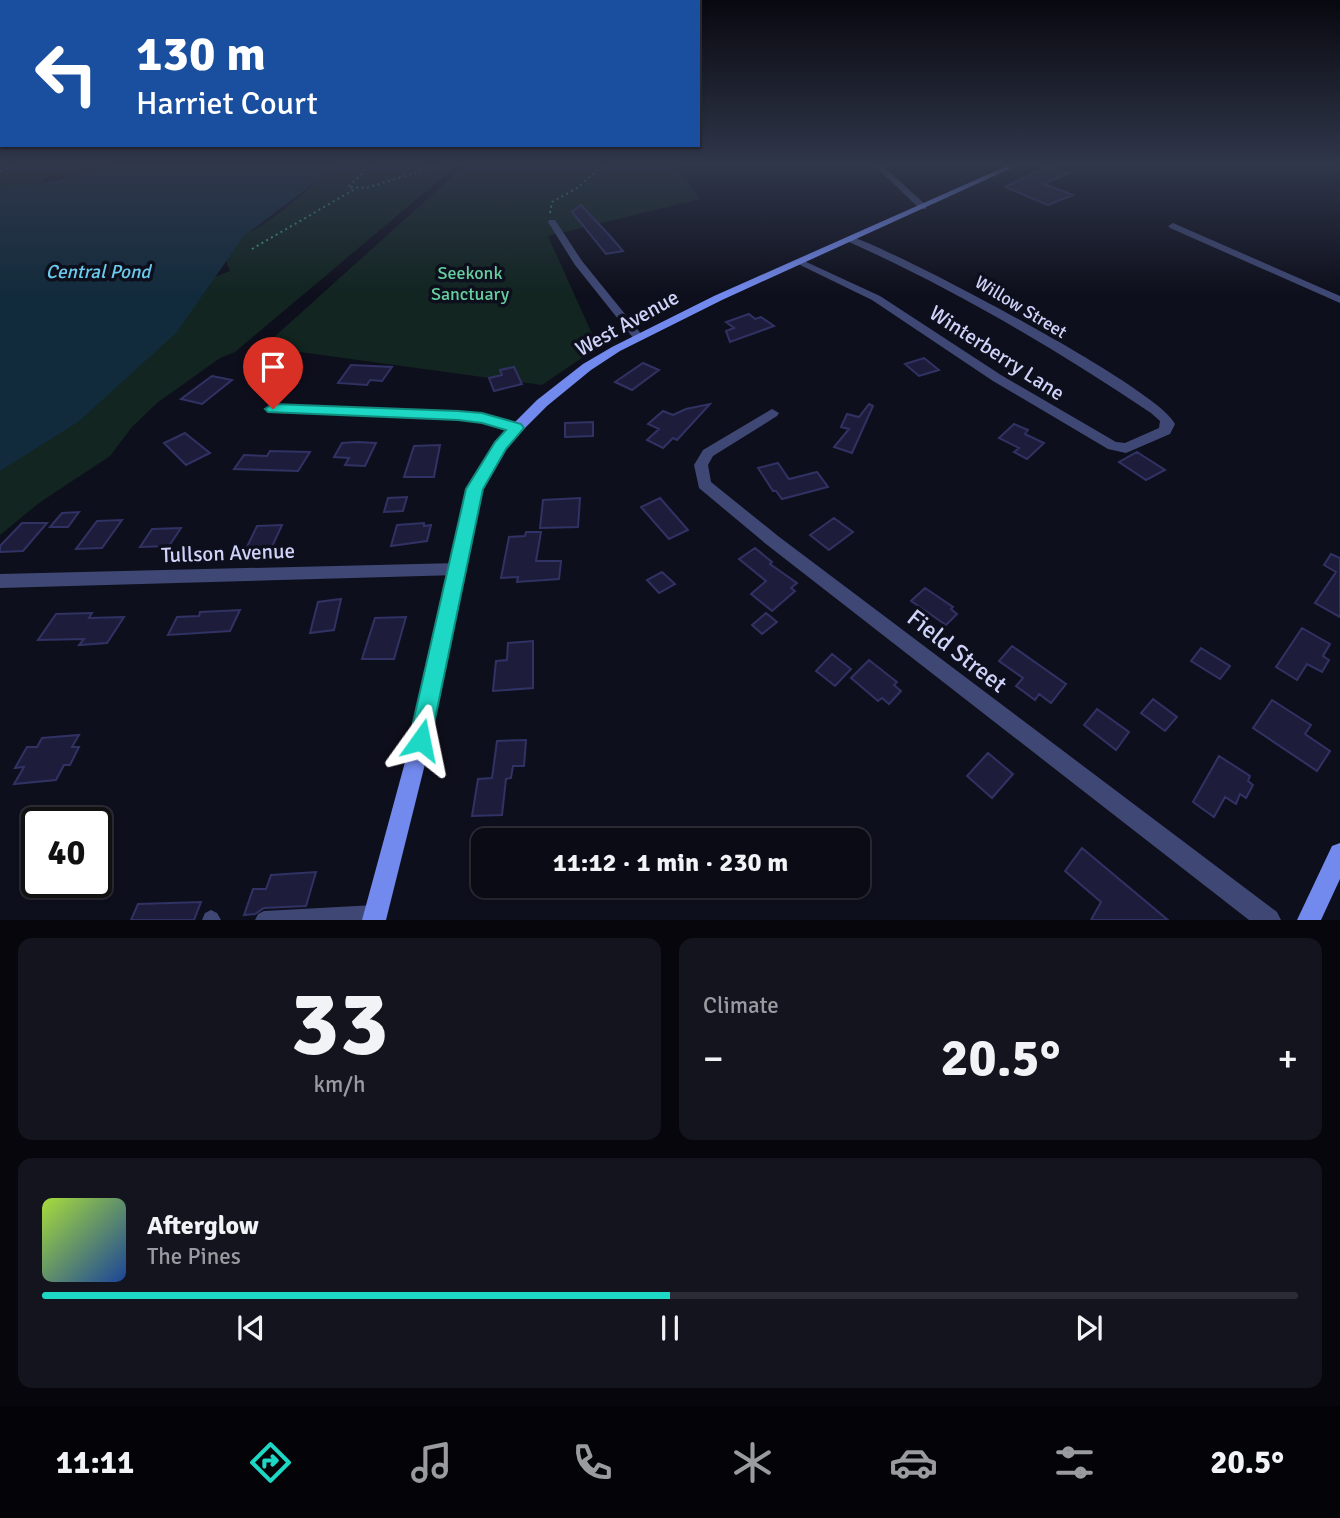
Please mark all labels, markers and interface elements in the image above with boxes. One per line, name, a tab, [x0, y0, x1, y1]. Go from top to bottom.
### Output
text: 130 m	[136, 24, 266, 84]
icon: left	[21, 28, 112, 119]
text: Harriet Court	[136, 84, 318, 123]
water label: Central Pond	[46, 260, 152, 284]
park label: Seekonk Sanctuary	[431, 262, 510, 305]
street label: Willow Street	[971, 271, 1071, 343]
street label: West Avenue	[571, 284, 683, 362]
street label: Winterberry Lane	[925, 300, 1069, 406]
pin	[243, 337, 303, 409]
icon: arrive	[254, 348, 292, 386]
street label: Tullson Avenue	[161, 538, 295, 568]
street label: Field Street	[901, 603, 1013, 699]
position arrow	[384, 703, 458, 777]
speed limit sign: 40	[21, 807, 112, 898]
text: 11:12 · 1 min · 230 m	[553, 847, 788, 879]
text: 33	[290, 968, 389, 1081]
text: Climate	[703, 991, 779, 1020]
text: 20.5°	[941, 1026, 1060, 1090]
text: −	[703, 1035, 724, 1082]
text: +	[1277, 1035, 1298, 1082]
text: km/h	[313, 1070, 366, 1099]
text: Afterglow	[147, 1210, 259, 1242]
text: The Pines	[147, 1242, 241, 1271]
icon: previous	[232, 1309, 270, 1347]
icon: pause	[651, 1309, 689, 1347]
icon: next	[1070, 1309, 1108, 1347]
icon: directions	[246, 1438, 295, 1487]
icon: music	[407, 1438, 456, 1487]
icon: phone	[568, 1438, 617, 1487]
icon: climate	[728, 1438, 777, 1487]
icon: car	[889, 1438, 938, 1487]
icon: filters	[1050, 1438, 1099, 1487]
text: 11:11	[56, 1443, 134, 1482]
text: 20.5°	[1210, 1443, 1284, 1482]

